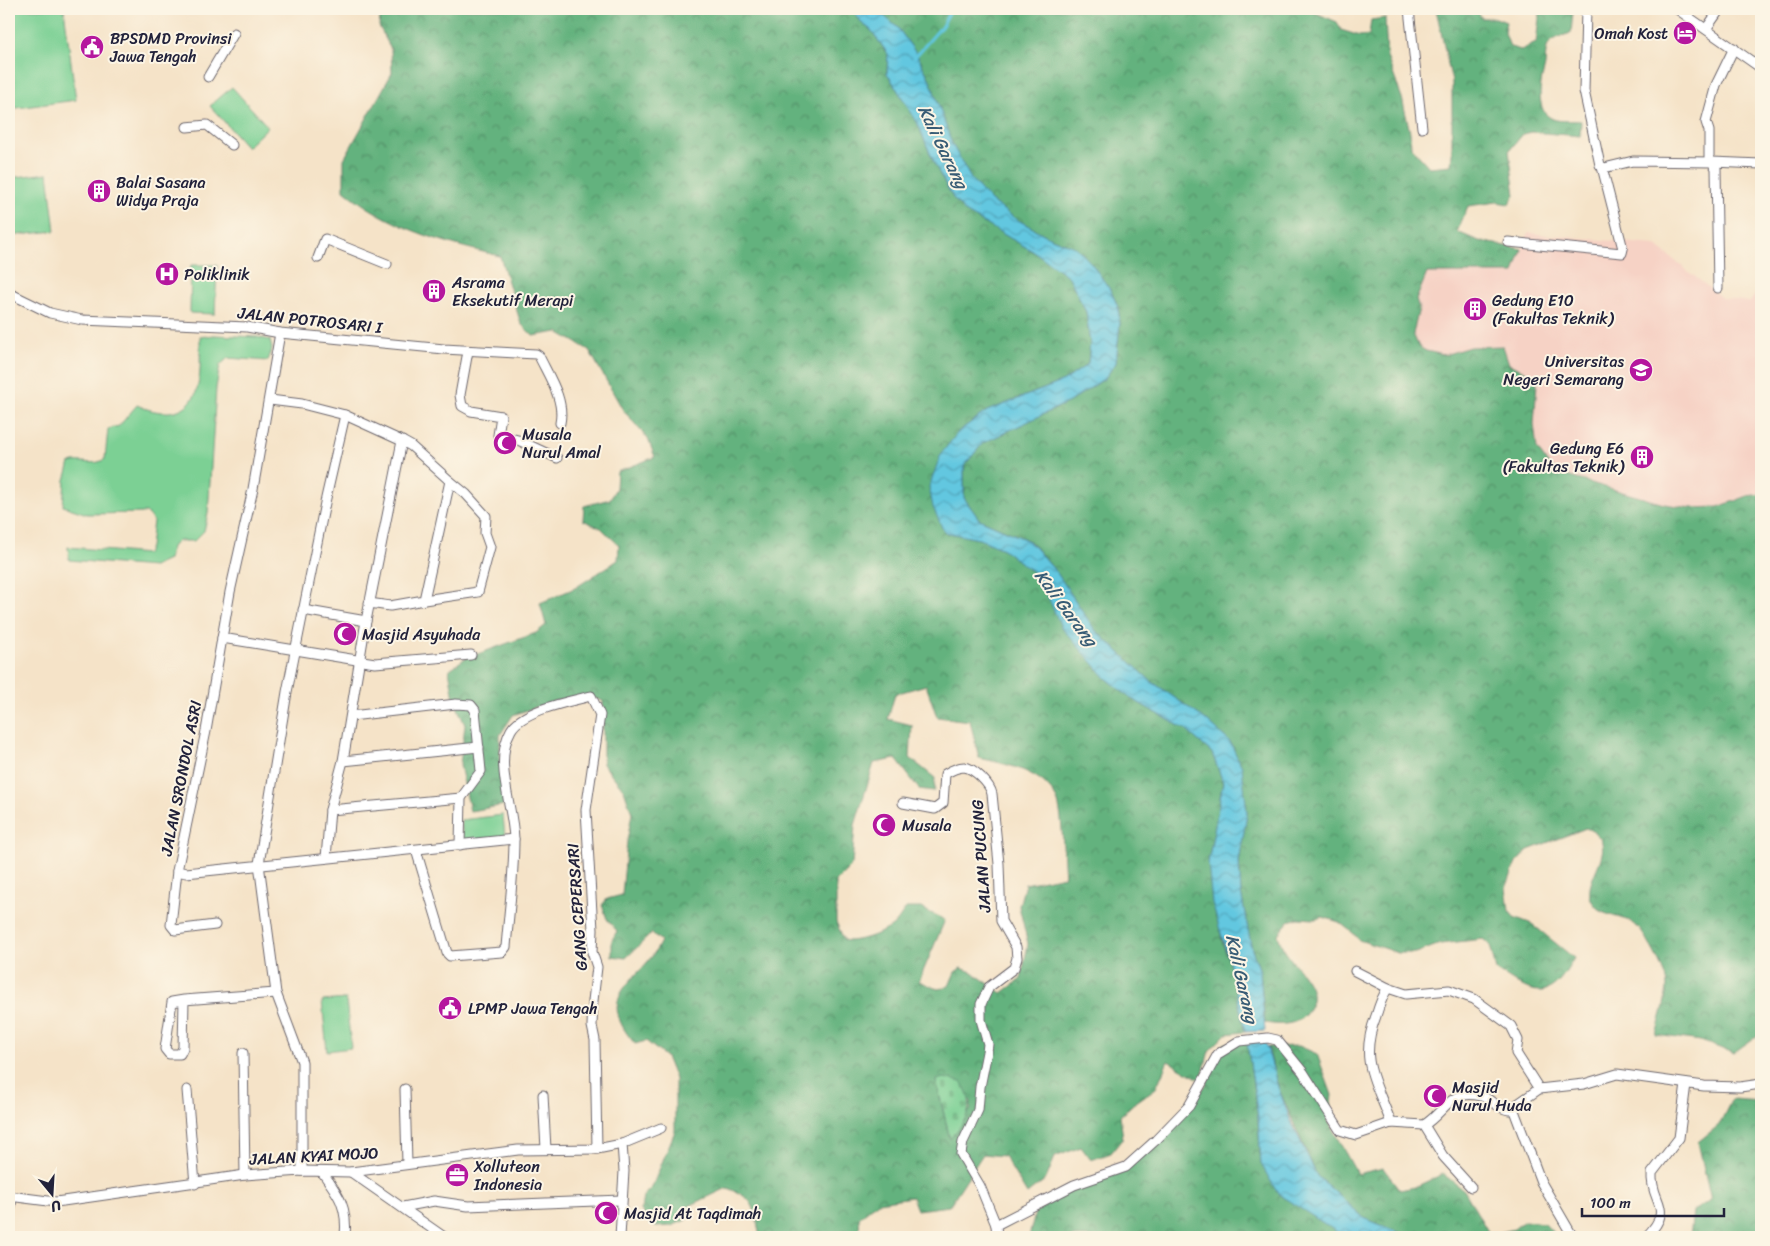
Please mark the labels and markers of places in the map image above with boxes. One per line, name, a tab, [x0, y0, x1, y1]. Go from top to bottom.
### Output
place label: Omah Kost	[1594, 19, 1668, 48]
hotel icon: Omah Kost	[1672, 20, 1698, 46]
place label: BPSDMD Provinsi Jawa Tengah	[109, 24, 232, 71]
public building icon: BPSDMD Provinsi Jawa Tengah	[79, 34, 105, 60]
place label: Balai Sasana Widya Praja	[116, 168, 206, 215]
building icon: Balai Sasana Widya Praja	[86, 178, 112, 204]
place label: Poliklinik	[184, 260, 250, 289]
hospital icon: Poliklinik	[154, 261, 180, 287]
place label: Asrama Eksekutif Merapi	[451, 268, 574, 315]
building icon: Asrama Eksekutif Merapi	[421, 278, 447, 304]
place label: Gedung E10 (Fakultas Teknik)	[1492, 286, 1615, 333]
building icon: Gedung E10 (Fakultas Teknik)	[1462, 296, 1488, 322]
place label: Universitas Negeri Semarang	[1503, 347, 1624, 394]
school or university icon: Universitas Negeri Semarang	[1628, 357, 1654, 383]
place label: Musala Nurul Amal	[522, 420, 601, 467]
mosque icon: Musala Nurul Amal	[492, 430, 518, 456]
place label: Gedung E6 (Fakultas Teknik)	[1503, 434, 1625, 481]
building icon: Gedung E6 (Fakultas Teknik)	[1629, 444, 1655, 470]
place label: Masjid Asyuhada	[362, 620, 481, 649]
mosque icon: Masjid Asyuhada	[332, 621, 358, 647]
place label: Musala	[902, 811, 952, 840]
mosque icon: Musala	[871, 812, 897, 838]
place label: LPMP Jawa Tengah	[468, 994, 598, 1023]
public building icon: LPMP Jawa Tengah	[437, 995, 463, 1021]
place label: Masjid Nurul Huda	[1452, 1073, 1532, 1120]
mosque icon: Masjid Nurul Huda	[1422, 1083, 1448, 1109]
place label: Xolluteon Indonesia	[473, 1152, 542, 1199]
office icon: Xolluteon Indonesia	[444, 1162, 470, 1188]
place label: Masjid At Taqdimah	[624, 1199, 761, 1228]
mosque icon: Masjid At Taqdimah	[593, 1200, 619, 1226]

